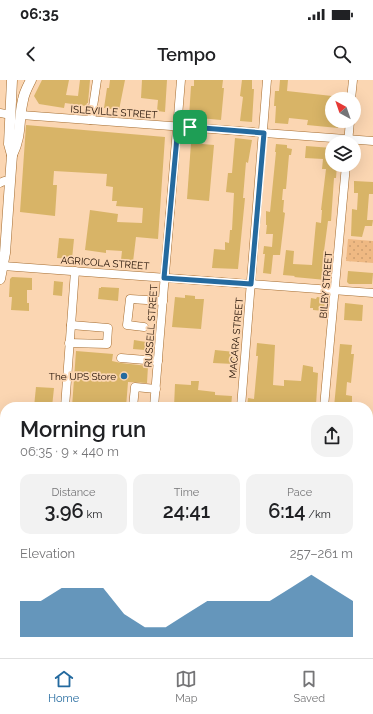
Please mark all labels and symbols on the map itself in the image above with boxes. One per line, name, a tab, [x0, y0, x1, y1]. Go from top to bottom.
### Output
north arrow	[325, 92, 361, 128]
street label: ISLEVILLE STREET	[70, 103, 158, 121]
pin	[173, 110, 207, 144]
street label: BILBY STREET	[318, 251, 334, 319]
street label: AGRICOLA STREET	[60, 254, 150, 272]
street label: RUSSELL STREET	[143, 284, 159, 368]
street label: MACARA STREET	[227, 297, 245, 379]
place label: The UPS Store	[49, 371, 116, 382]
marker: The UPS Store	[119, 371, 129, 381]

